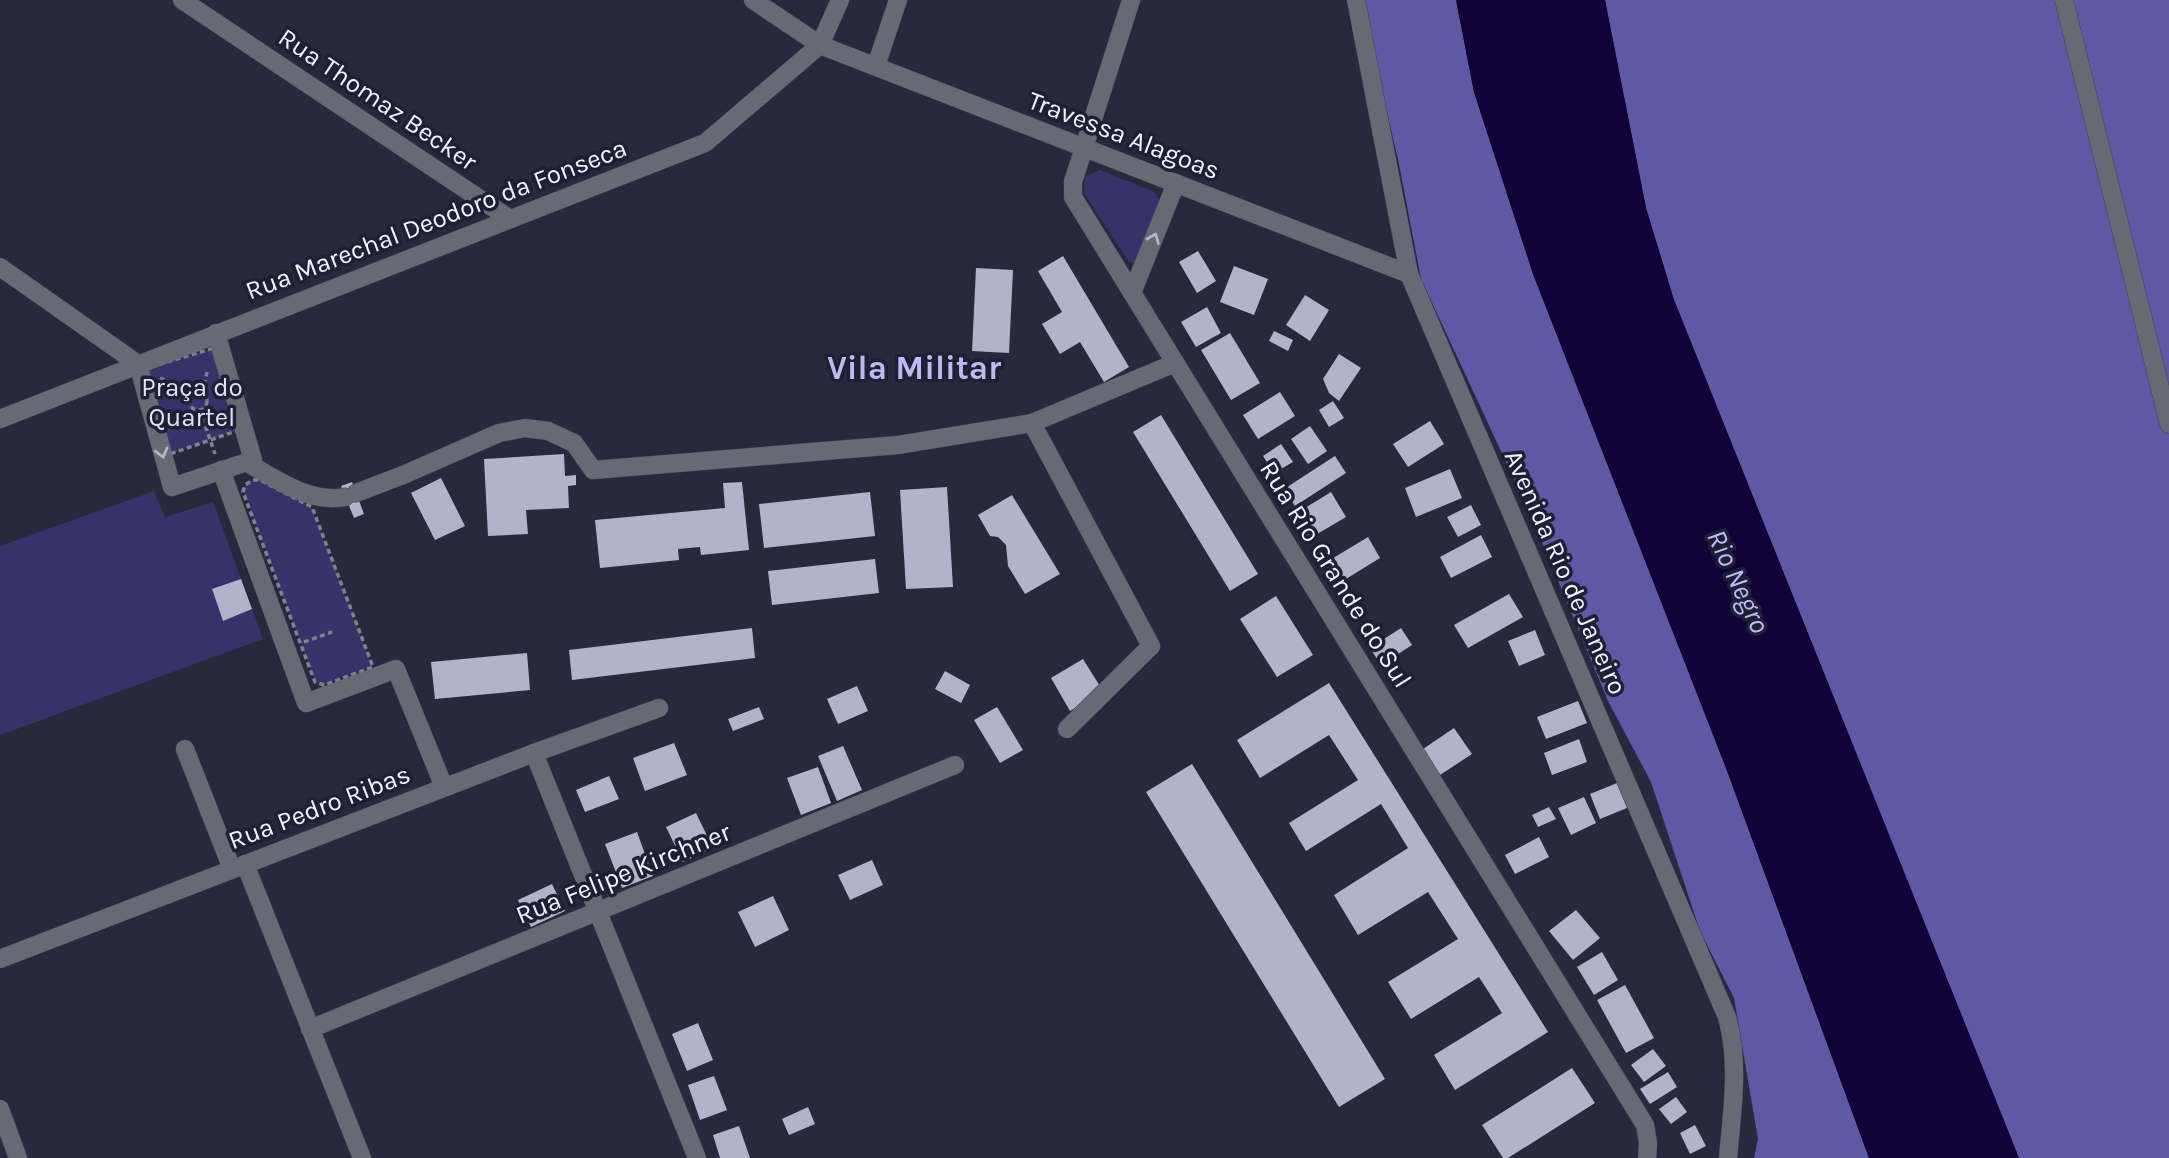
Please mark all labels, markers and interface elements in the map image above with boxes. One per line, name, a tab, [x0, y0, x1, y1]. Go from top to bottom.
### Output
street label: Rua Thomaz Becker	[273, 22, 483, 178]
street label: Travessa Alagoas	[1024, 85, 1224, 186]
street label: Rua Marechal Deodoro da Fonseca	[241, 132, 631, 307]
one-way arrow	[1146, 233, 1160, 245]
district label: Vila Militar	[827, 349, 1001, 387]
park label: Praça do Quartel	[141, 372, 243, 433]
street label: Avenida Rio de Janeiro	[1498, 445, 1633, 699]
one-way arrow	[153, 447, 168, 459]
street label: Rua Rio Grande do Sul	[1253, 455, 1418, 694]
water label: Rio Negro	[1700, 524, 1777, 638]
street label: Rua Pedro Ribas	[224, 759, 414, 856]
street label: Rua Felipe Kirchner	[511, 816, 736, 931]

